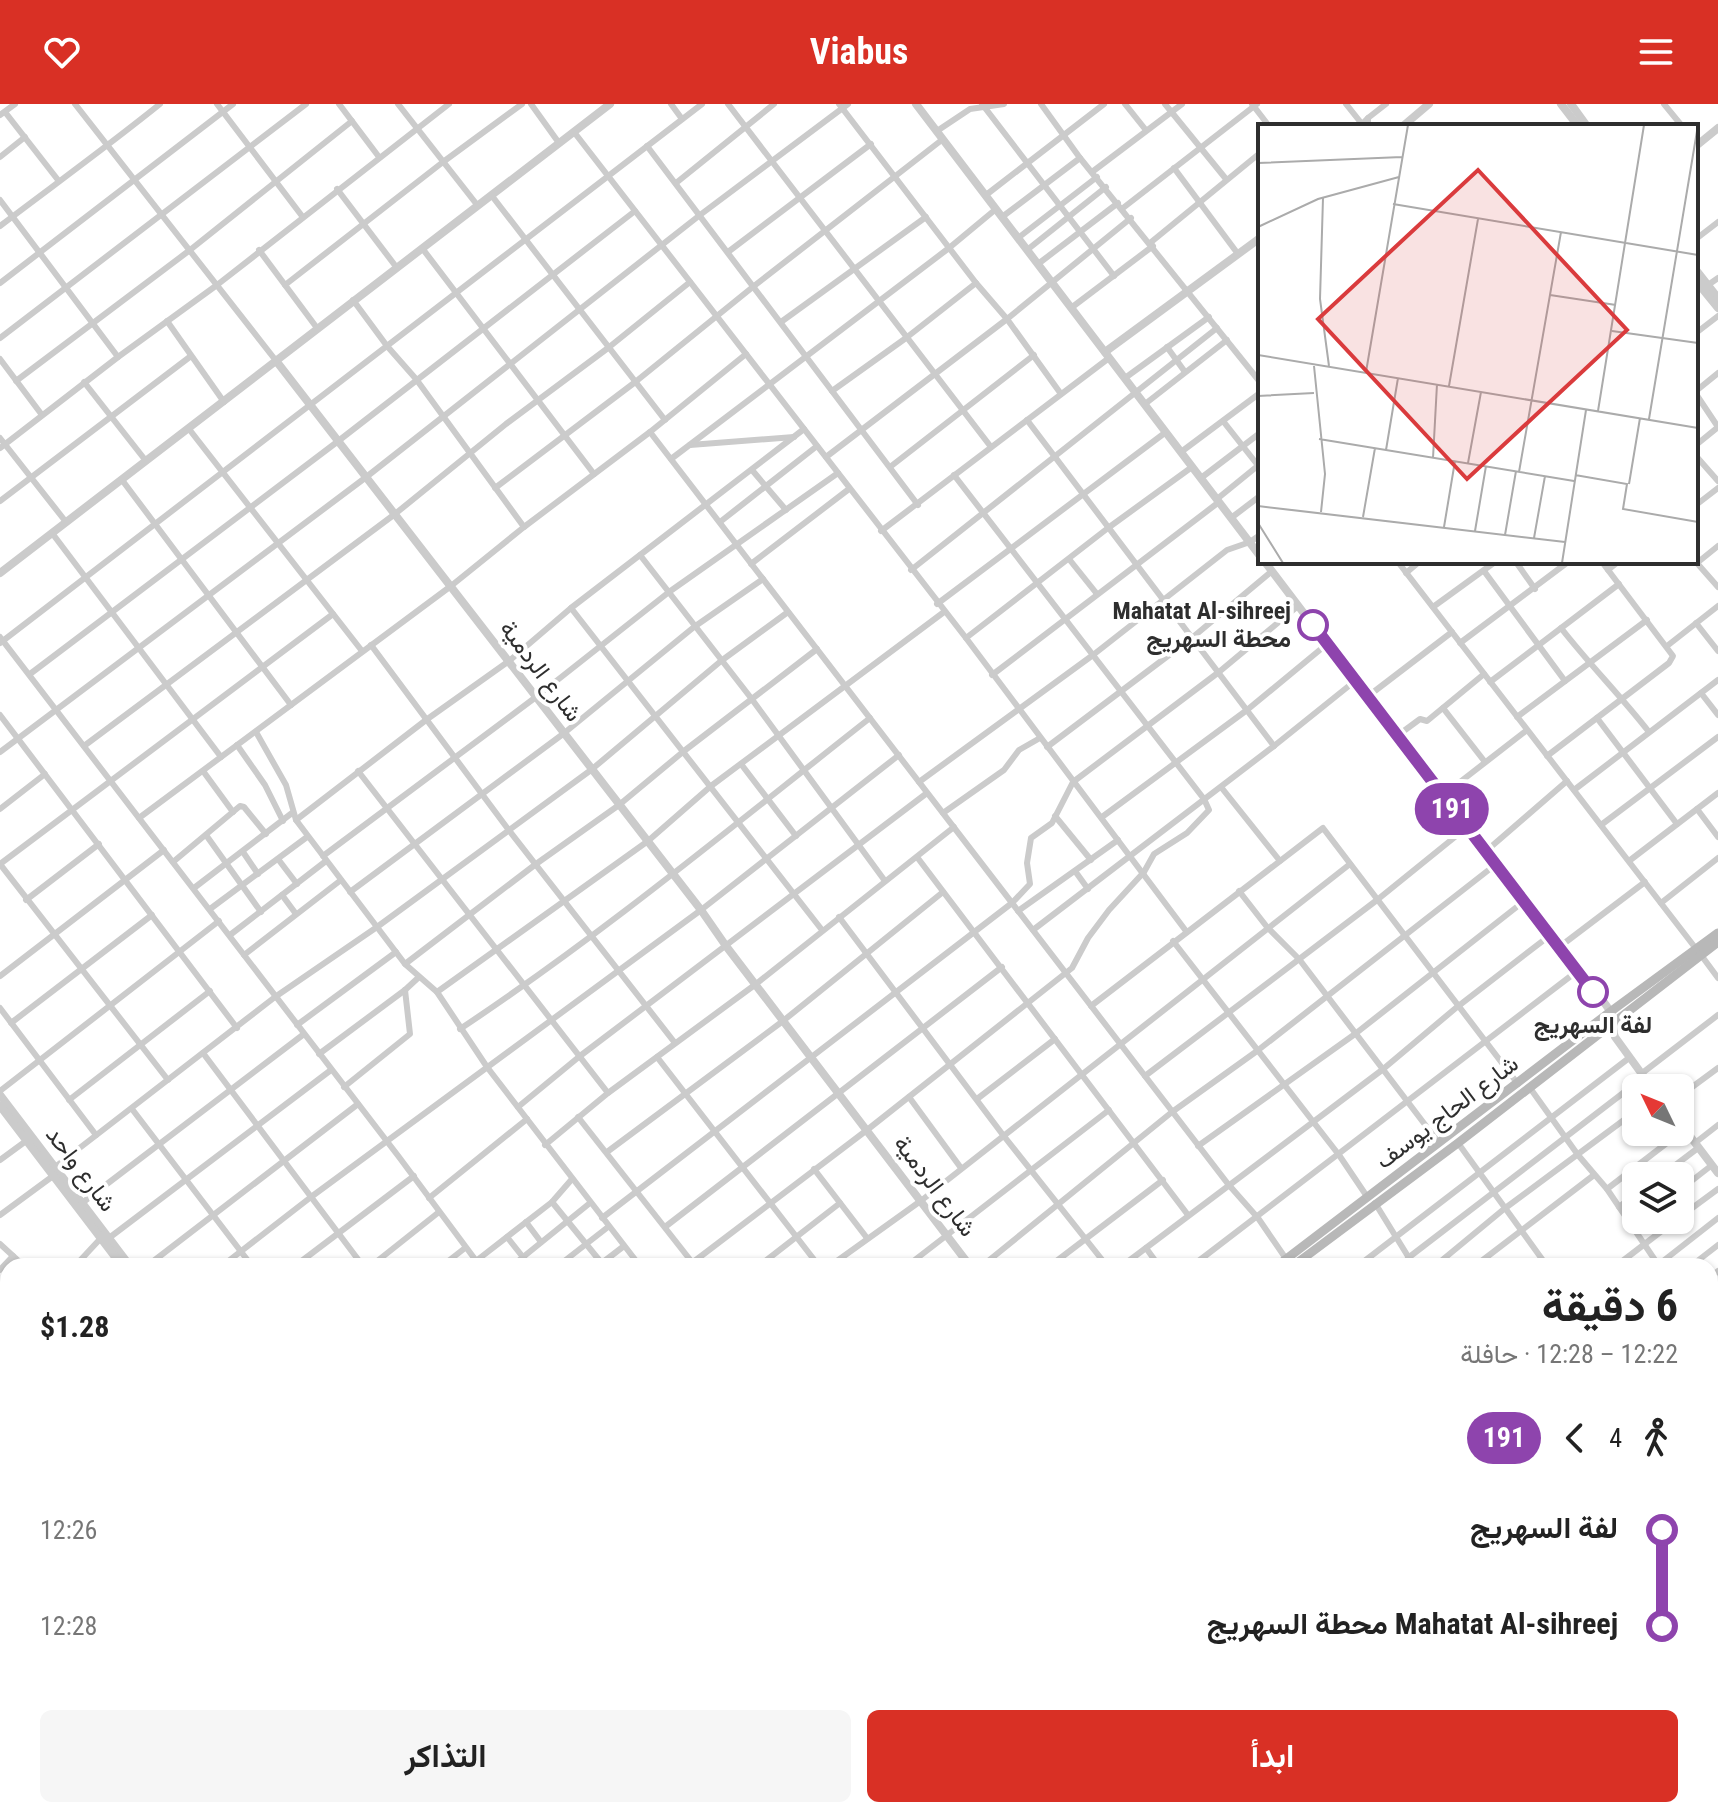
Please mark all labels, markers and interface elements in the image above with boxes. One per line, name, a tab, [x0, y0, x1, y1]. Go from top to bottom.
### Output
icon: heart	[40, 30, 84, 74]
icon: menu	[1634, 30, 1678, 74]
text: Viabus	[810, 31, 908, 73]
inset map	[1258, 124, 1698, 564]
place label: Mahatat Al-sihreej محطة السهريج	[1112, 597, 1291, 656]
marker: Mahatat Al-sihreej محطة السهريج	[1298, 610, 1328, 640]
street label: شارع الردمية	[492, 615, 588, 728]
line badge: 191	[1406, 783, 1498, 835]
text: 191	[1431, 792, 1473, 825]
marker: لفة السهريج	[1578, 977, 1608, 1007]
place label: لفة السهريج	[1534, 1011, 1652, 1042]
street label: شارع الحاج يوسف	[1370, 1049, 1525, 1176]
north arrow	[1622, 1074, 1694, 1146]
map controls	[1622, 1074, 1694, 1234]
street label: شارع واحد	[38, 1121, 122, 1218]
street label: شارع الردمية	[886, 1130, 982, 1243]
button: layers	[1622, 1162, 1694, 1234]
text: 6 دقيقة	[1542, 1280, 1678, 1332]
text: $1.28	[40, 1309, 109, 1344]
text: 12:22 – 12:28 · حافلة	[1460, 1339, 1678, 1369]
icon: back	[1553, 1416, 1597, 1460]
icon: walk	[1634, 1416, 1678, 1460]
text: 191	[1483, 1421, 1525, 1454]
text: 4	[1609, 1423, 1622, 1453]
text: لفة السهريج	[1470, 1510, 1618, 1545]
text: 12:26	[40, 1515, 97, 1545]
text: Mahatat Al-sihreej محطة السهريج	[1207, 1606, 1618, 1641]
text: 12:28	[40, 1611, 97, 1641]
button: التذاكر	[40, 1710, 851, 1802]
button: ابدأ	[867, 1710, 1678, 1802]

